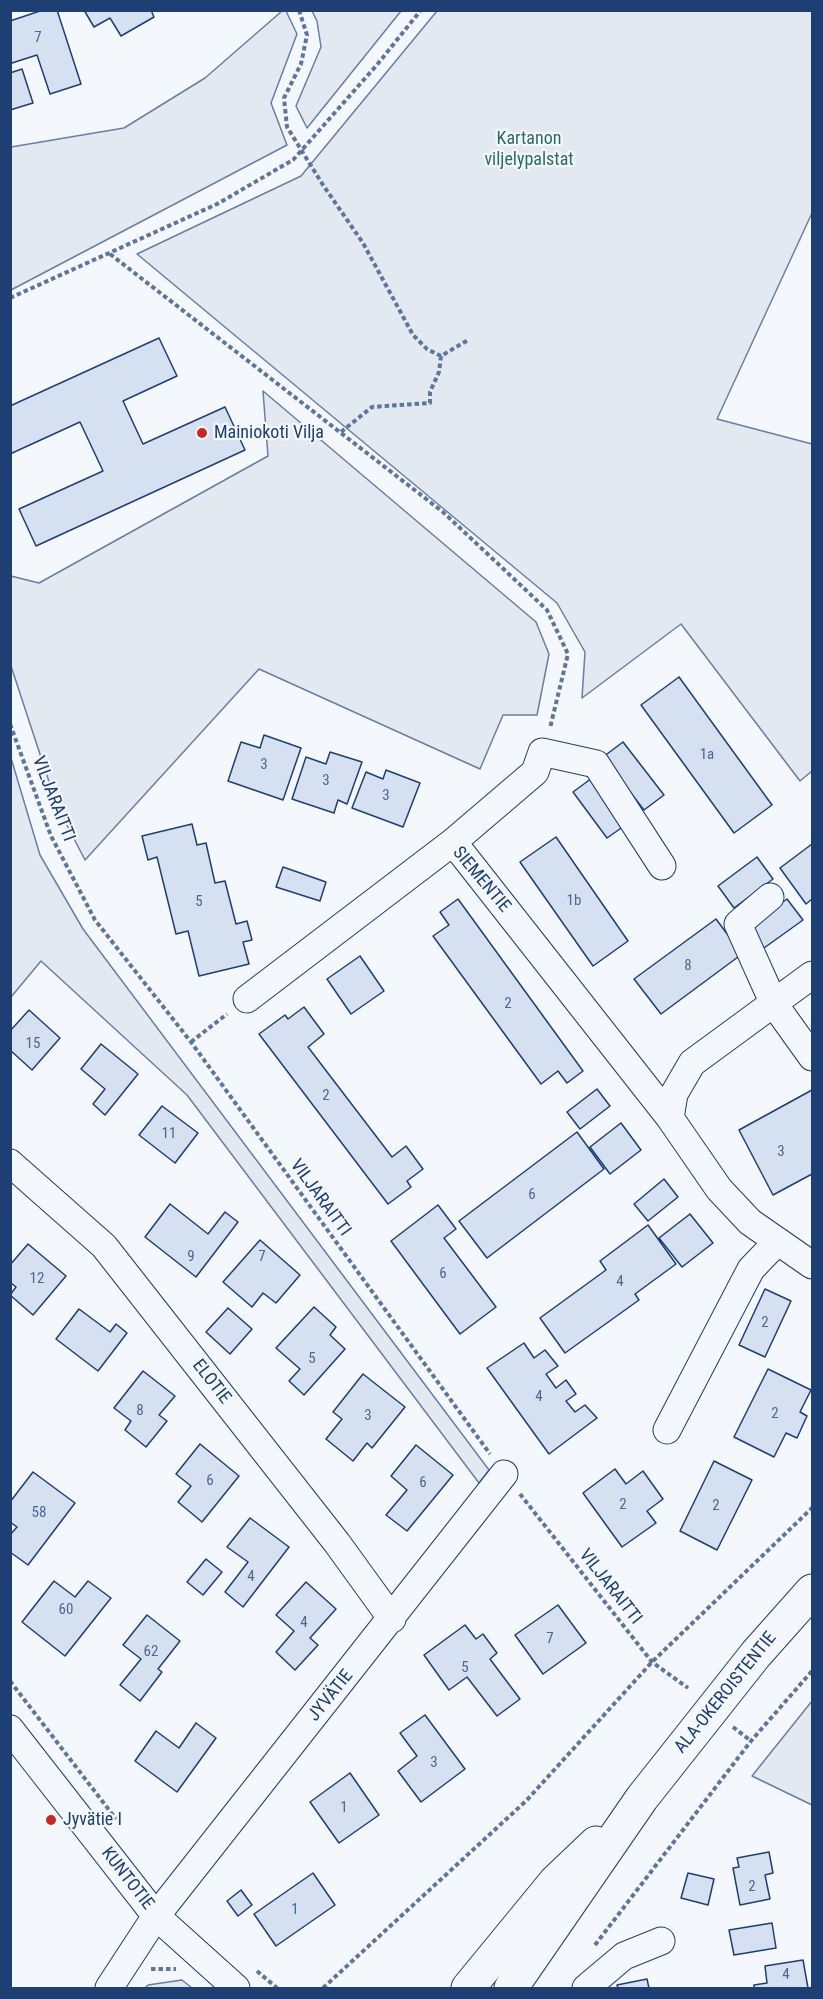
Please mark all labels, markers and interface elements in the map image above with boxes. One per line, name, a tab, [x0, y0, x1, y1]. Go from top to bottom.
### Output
house number: 7	[34, 29, 42, 47]
park label: Kartanon viljelypalstat	[484, 128, 574, 170]
place label: Mainiokoti Vilja	[214, 422, 324, 444]
marker: Mainiokoti Vilja	[195, 426, 209, 440]
house number: 1a	[700, 746, 714, 764]
street label: VILJARAITTI	[27, 753, 79, 845]
house number: 3	[260, 756, 268, 774]
house number: 3	[322, 772, 330, 790]
house number: 3	[382, 787, 390, 805]
street label: SIEMENTIE	[447, 843, 515, 917]
house number: 1b	[567, 892, 581, 910]
house number: 5	[195, 893, 203, 911]
house number: 8	[684, 957, 692, 975]
house number: 2	[504, 995, 512, 1013]
house number: 15	[26, 1035, 40, 1053]
house number: 2	[322, 1087, 330, 1105]
house number: 11	[162, 1125, 176, 1143]
house number: 3	[777, 1143, 785, 1161]
street label: VILJARAITTI	[285, 1155, 355, 1241]
house number: 6	[528, 1186, 536, 1204]
house number: 9	[187, 1248, 195, 1266]
house number: 7	[258, 1248, 266, 1266]
house number: 6	[439, 1265, 447, 1283]
house number: 12	[30, 1270, 44, 1288]
house number: 4	[616, 1273, 624, 1291]
house number: 2	[761, 1314, 769, 1332]
house number: 5	[308, 1350, 316, 1368]
street label: ELOTIE	[187, 1356, 235, 1408]
house number: 4	[535, 1388, 543, 1406]
house number: 8	[136, 1402, 144, 1420]
house number: 2	[771, 1405, 779, 1423]
house number: 3	[364, 1407, 372, 1425]
house number: 6	[206, 1472, 214, 1490]
house number: 6	[419, 1474, 427, 1492]
house number: 2	[619, 1496, 627, 1514]
house number: 2	[712, 1497, 720, 1515]
house number: 58	[32, 1504, 46, 1522]
street label: VILJARAITTI	[574, 1545, 646, 1629]
house number: 4	[247, 1568, 255, 1586]
house number: 60	[59, 1601, 73, 1619]
house number: 4	[300, 1614, 308, 1632]
street label: ALA-OKEROISTENTIE	[670, 1628, 782, 1758]
house number: 7	[546, 1630, 554, 1648]
house number: 62	[144, 1643, 158, 1661]
house number: 5	[461, 1659, 469, 1677]
street label: JYVÄTIE	[304, 1666, 358, 1726]
house number: 3	[430, 1754, 438, 1772]
house number: 1	[340, 1799, 348, 1817]
place label: Jyvätie I	[63, 1809, 122, 1831]
marker: Jyvätie I	[44, 1813, 58, 1827]
street label: KUNTOTIE	[96, 1843, 158, 1915]
house number: 2	[748, 1878, 756, 1896]
house number: 1	[291, 1901, 299, 1919]
house number: 4	[782, 1966, 790, 1984]

